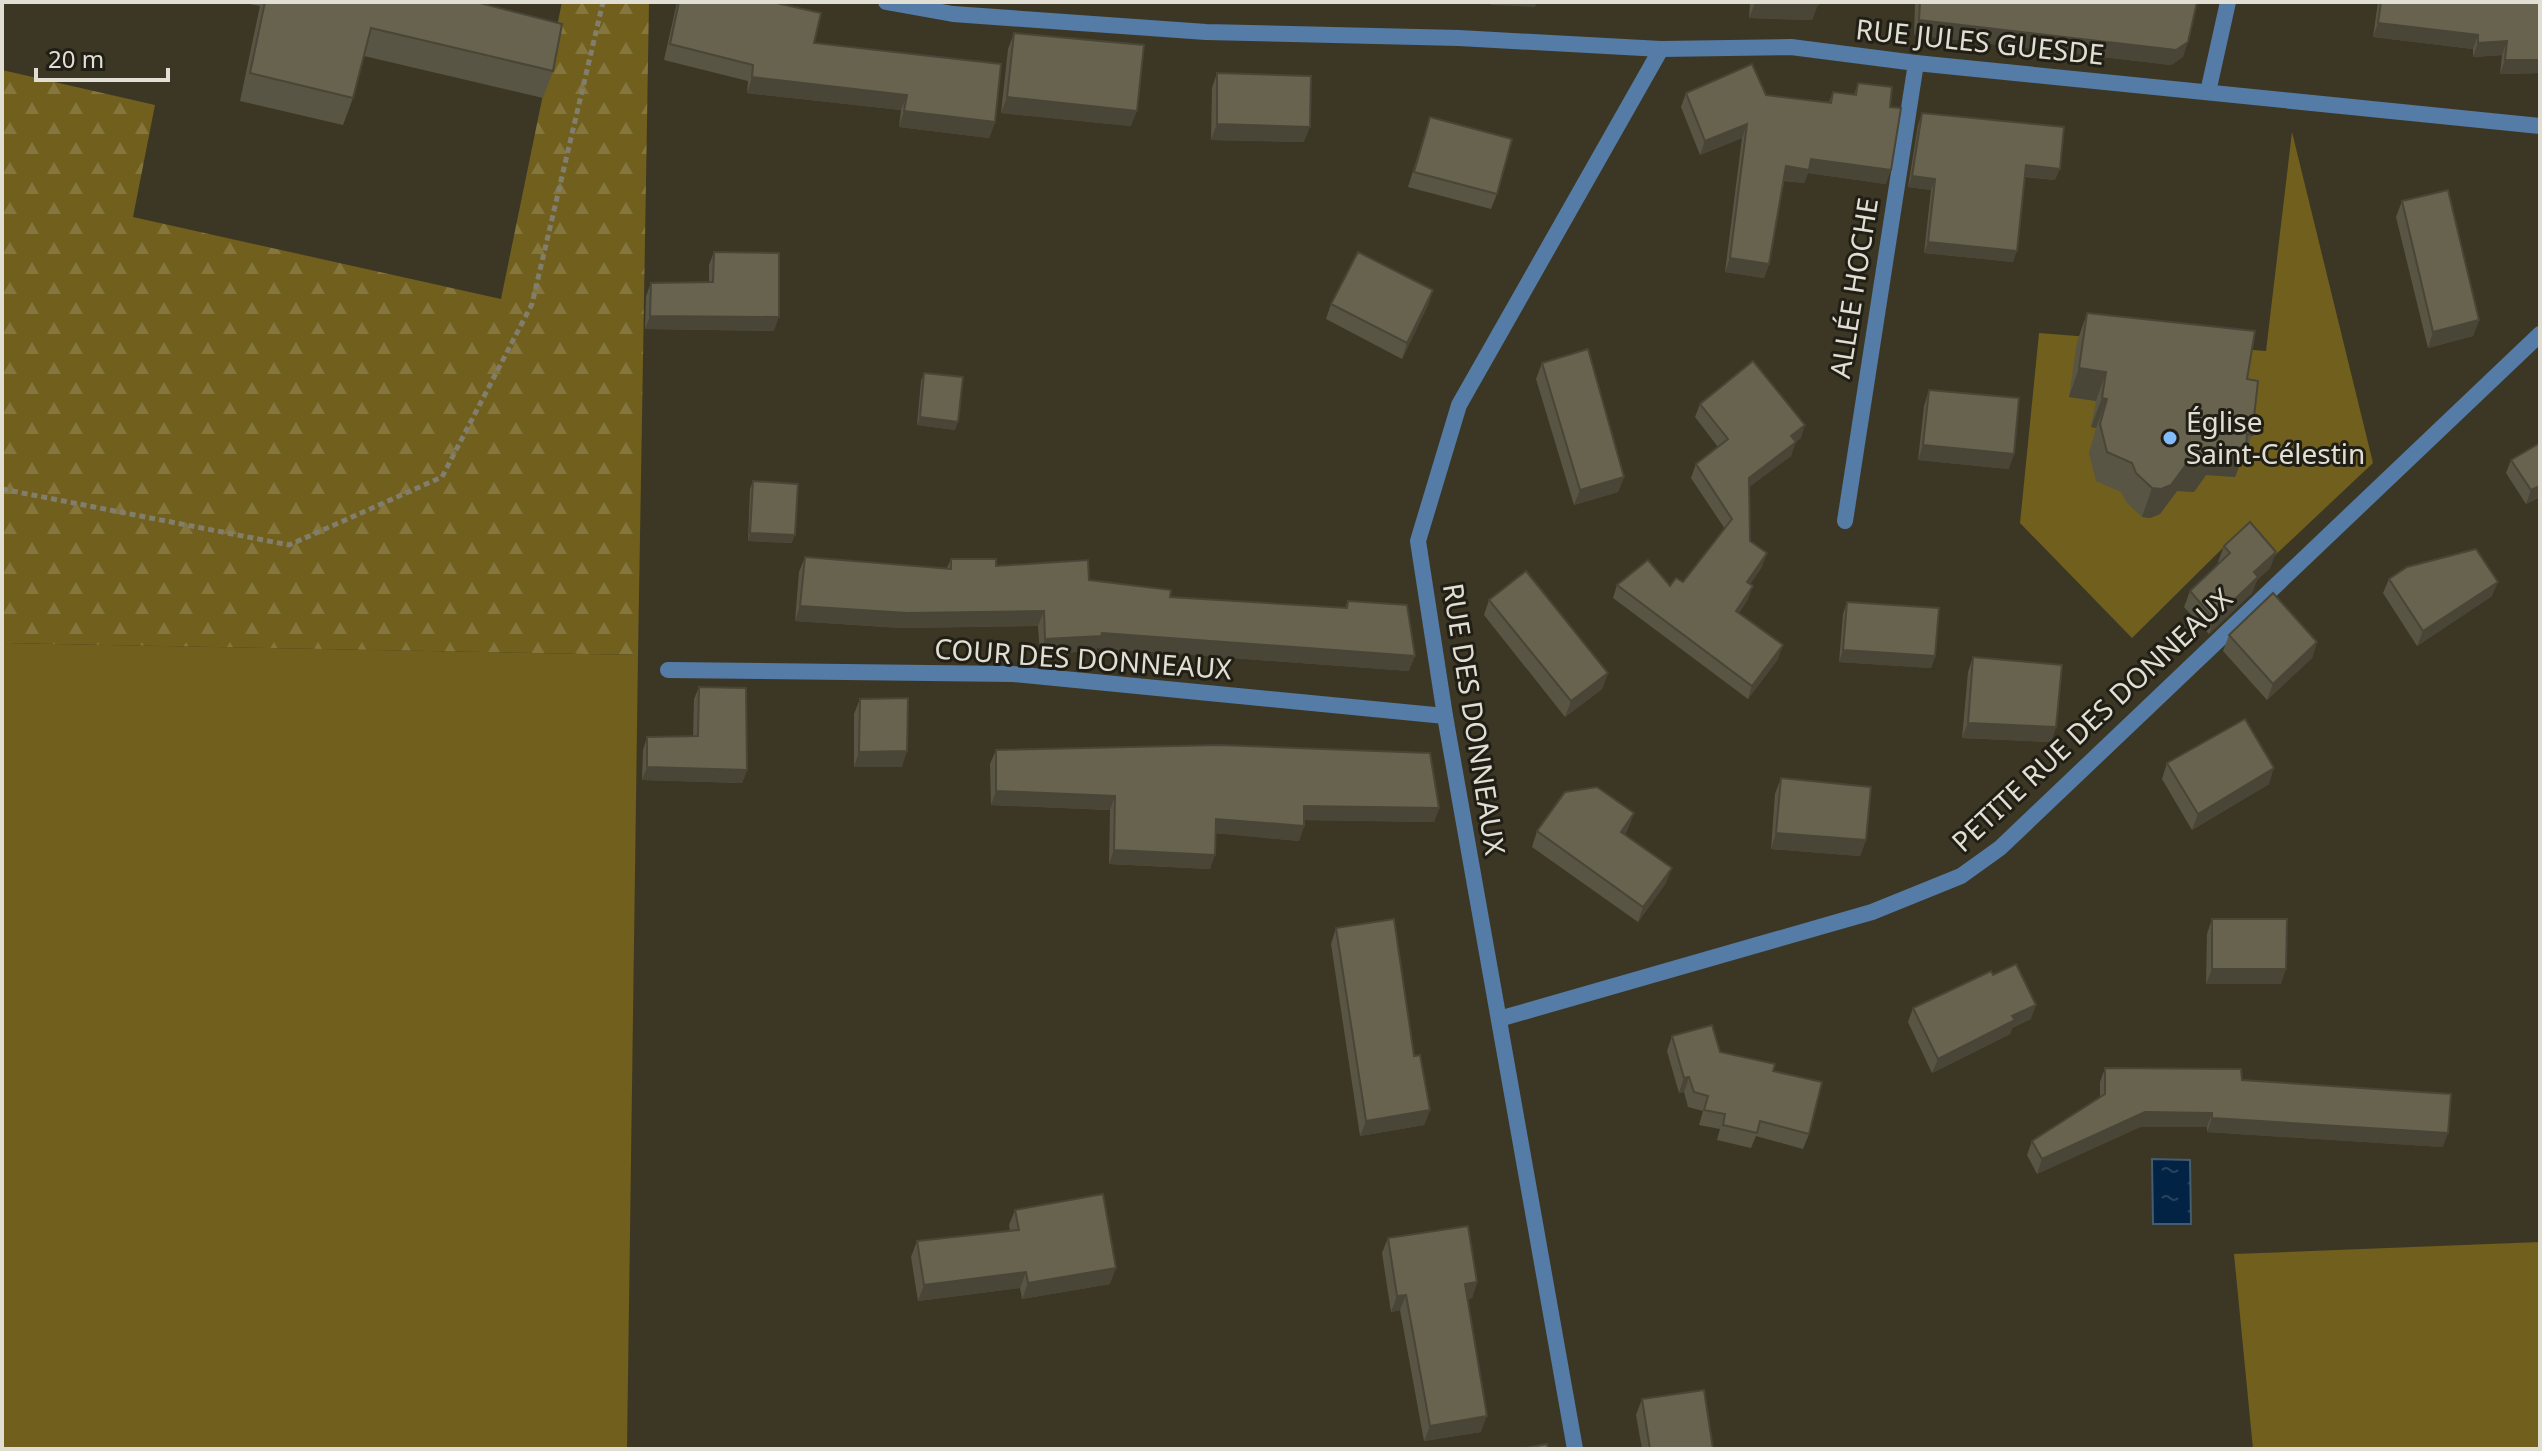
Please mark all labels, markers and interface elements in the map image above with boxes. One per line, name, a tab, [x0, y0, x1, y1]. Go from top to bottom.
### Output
street label: RUE JULES GUESDE	[1854, 9, 2106, 73]
scale bar	[36, 32, 168, 82]
text: 20 m	[48, 42, 104, 75]
street label: ALLÉE HOCHE	[1820, 195, 1886, 381]
place label: Église Saint-Célestin	[2186, 402, 2365, 472]
marker: Église Saint-Célestin	[2161, 429, 2179, 447]
street label: PETITE RUE DES DONNEAUX	[1943, 579, 2240, 860]
street label: RUE DES DONNEAUX	[1435, 580, 1515, 858]
street label: COUR DES DONNEAUX	[933, 629, 1234, 687]

